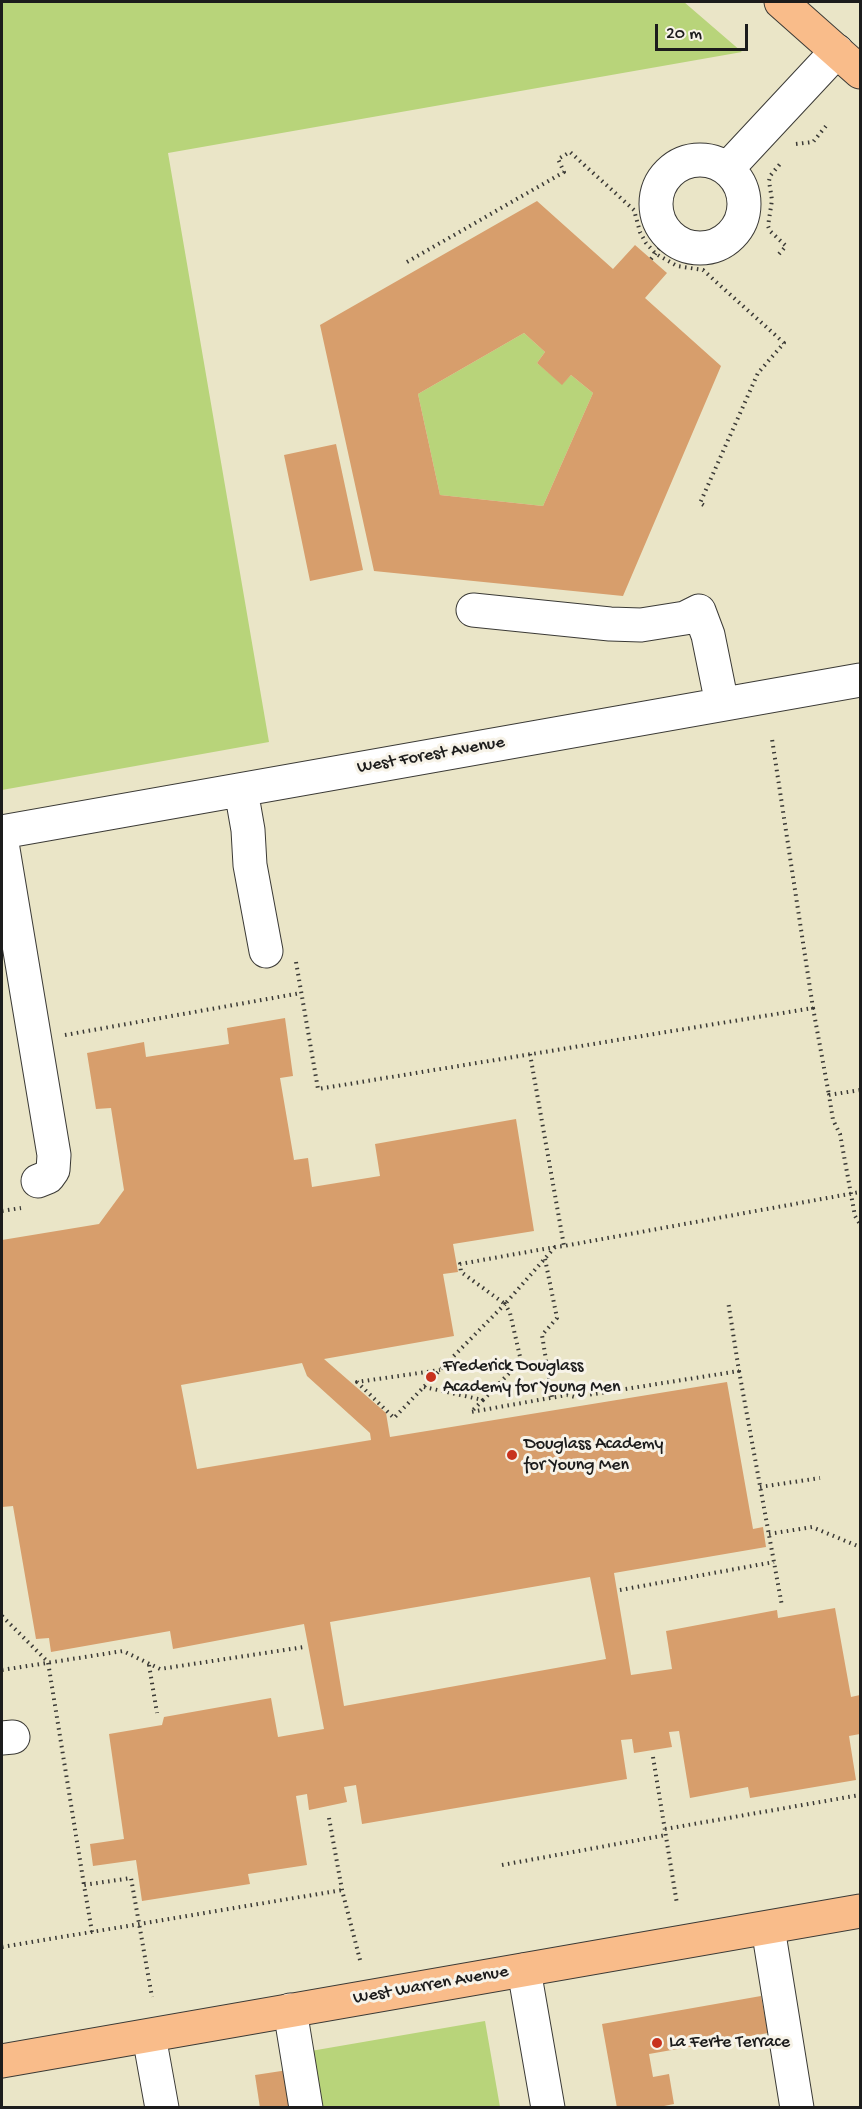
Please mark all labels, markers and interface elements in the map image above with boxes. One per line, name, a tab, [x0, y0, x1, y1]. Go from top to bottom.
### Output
scale bar	[658, 12, 751, 50]
text: 20 m	[666, 24, 702, 45]
street label: West Forest Avenue	[356, 732, 506, 780]
place label: Frederick Douglass Academy for Young Men	[443, 1356, 620, 1398]
marker: Frederick Douglass Academy for Young Men	[424, 1370, 438, 1384]
place label: Douglass Academy for Young Men	[524, 1434, 663, 1476]
marker: Douglass Academy for Young Men	[505, 1448, 519, 1462]
street label: West Warren Avenue	[352, 1962, 510, 2010]
place label: La Ferte Terrace	[669, 2032, 790, 2054]
marker: La Ferte Terrace	[650, 2036, 664, 2050]

